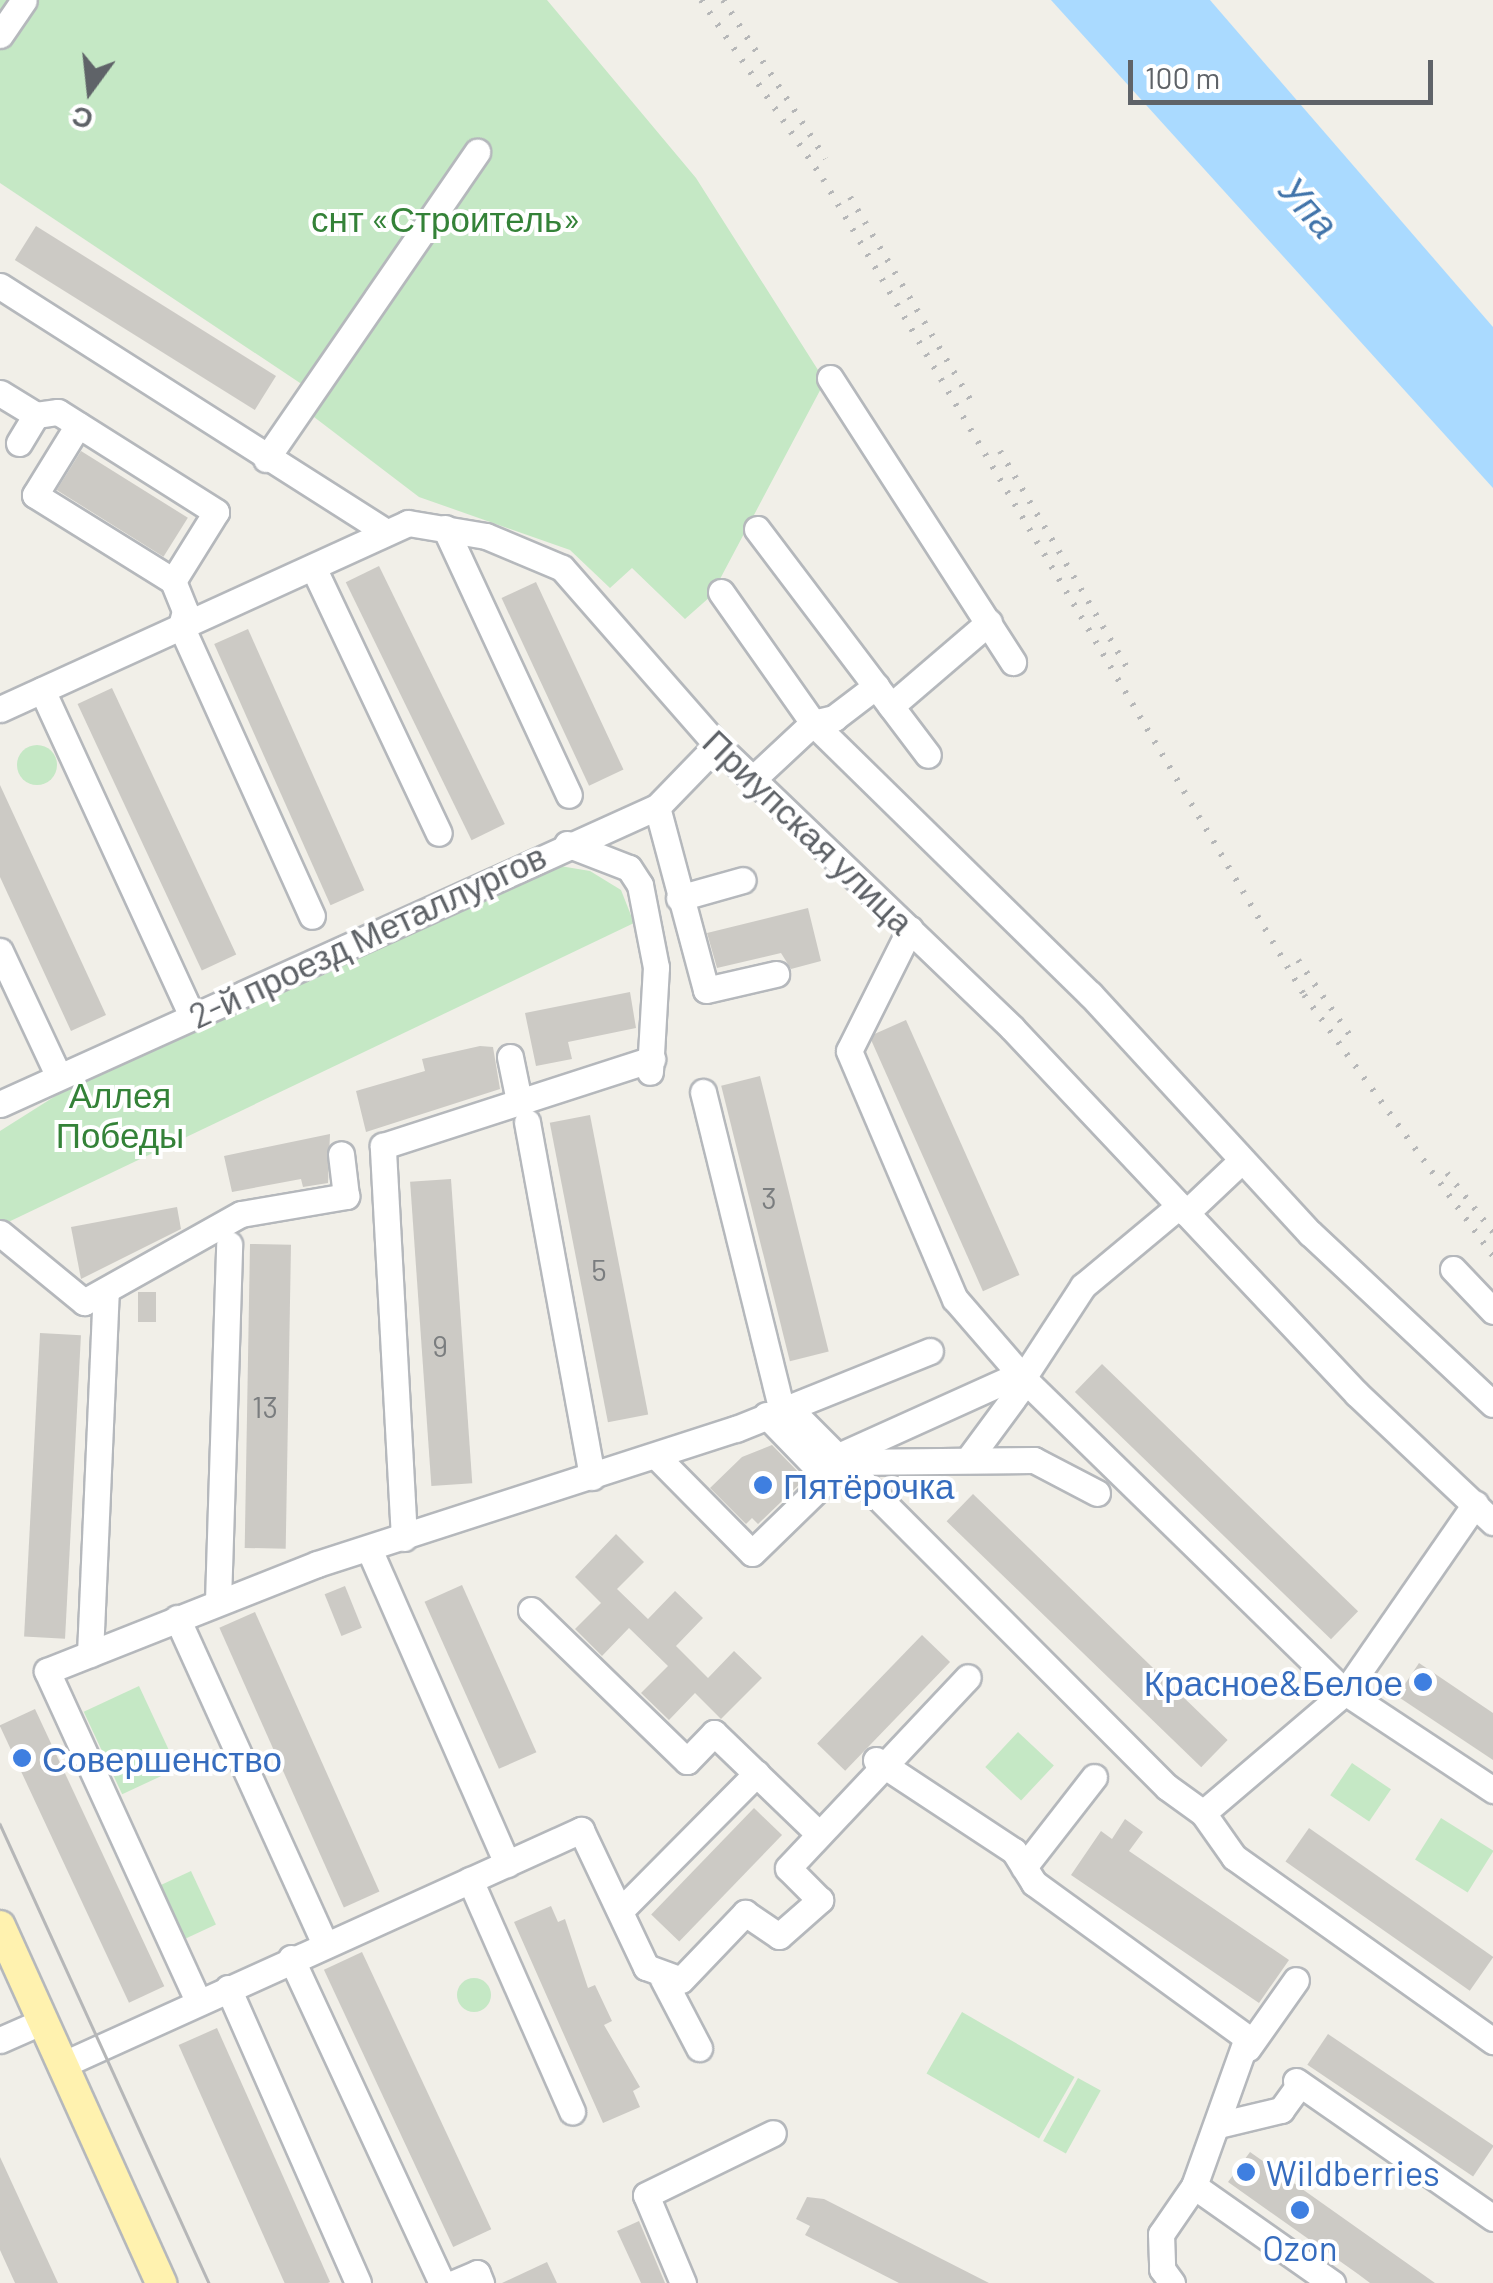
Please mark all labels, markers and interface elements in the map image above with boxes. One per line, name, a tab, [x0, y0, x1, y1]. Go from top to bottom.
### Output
north arrow	[40, 40, 140, 140]
scale bar	[1133, 40, 1438, 102]
text: 100 m	[1145, 59, 1220, 95]
text: С	[68, 100, 96, 138]
water label: Упа	[1270, 167, 1348, 247]
park label: снт «Строитель»	[311, 197, 581, 239]
street label: Приупская улица	[695, 720, 923, 942]
street label: 2-й проезд Металлургов	[182, 834, 552, 1036]
park label: Аллея Победы	[56, 1073, 184, 1155]
house number: 3	[761, 1179, 777, 1215]
house number: 5	[591, 1251, 607, 1287]
house number: 9	[432, 1327, 448, 1363]
house number: 13	[252, 1388, 278, 1424]
place label: Пятёрочка	[783, 1464, 955, 1506]
marker: Пятёрочка	[752, 1474, 774, 1496]
place label: Красное&Белое	[1144, 1661, 1403, 1703]
marker: Красное&Белое	[1412, 1671, 1434, 1693]
place label: Совершенство	[42, 1737, 282, 1779]
marker: Совершенство	[11, 1747, 33, 1769]
place label: Wildberries	[1266, 2151, 1440, 2193]
marker: Wildberries	[1235, 2161, 1257, 2183]
marker: Ozon	[1289, 2199, 1311, 2221]
place label: Ozon	[1262, 2226, 1338, 2268]

